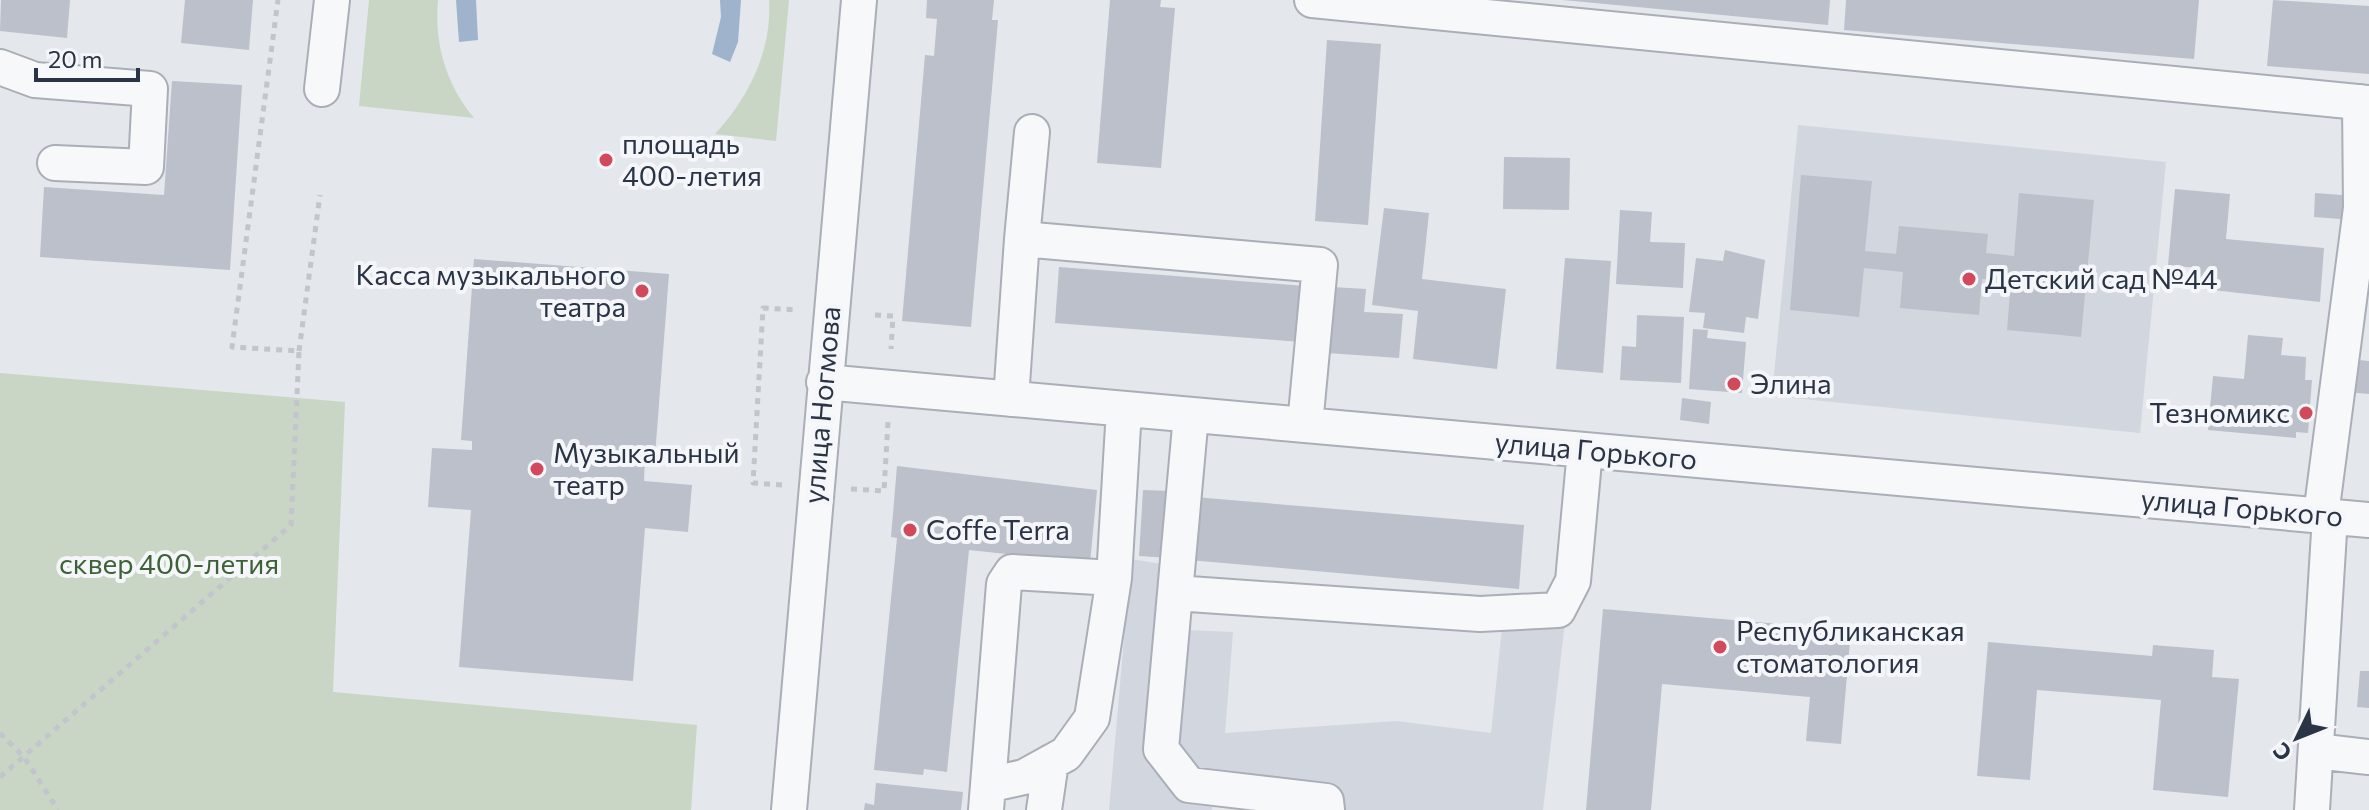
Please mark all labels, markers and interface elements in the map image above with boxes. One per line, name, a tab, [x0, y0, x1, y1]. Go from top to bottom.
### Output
scale bar	[36, 32, 138, 82]
text: 20 m	[48, 44, 102, 73]
place label: площадь 400-летия	[622, 126, 762, 192]
marker: площадь 400-летия	[597, 151, 615, 169]
place label: Касса музыкального театра	[355, 257, 626, 323]
place label: Детский сад №44	[1985, 261, 2218, 295]
marker: Детский сад №44	[1960, 270, 1978, 288]
marker: Касса музыкального театра	[633, 282, 651, 300]
street label: улица Ногмова	[795, 305, 847, 505]
place label: Элина	[1750, 366, 1832, 400]
marker: Элина	[1725, 375, 1743, 393]
place label: Тезномикс	[2149, 395, 2290, 429]
marker: Тезномикс	[2297, 404, 2315, 422]
street label: улица Горького	[1493, 424, 1699, 476]
place label: Музыкальный театр	[553, 435, 740, 501]
marker: Музыкальный театр	[528, 460, 546, 478]
street label: улица Горького	[2139, 481, 2345, 533]
place label: Coffe Terra	[926, 512, 1070, 546]
marker: Coffe Terra	[901, 521, 919, 539]
park label: сквер 400-летия	[59, 546, 279, 580]
place label: Республиканская стоматология	[1736, 613, 1965, 679]
marker: Республиканская стоматология	[1711, 638, 1729, 656]
north arrow	[2257, 698, 2337, 778]
text: С	[2267, 737, 2297, 767]

